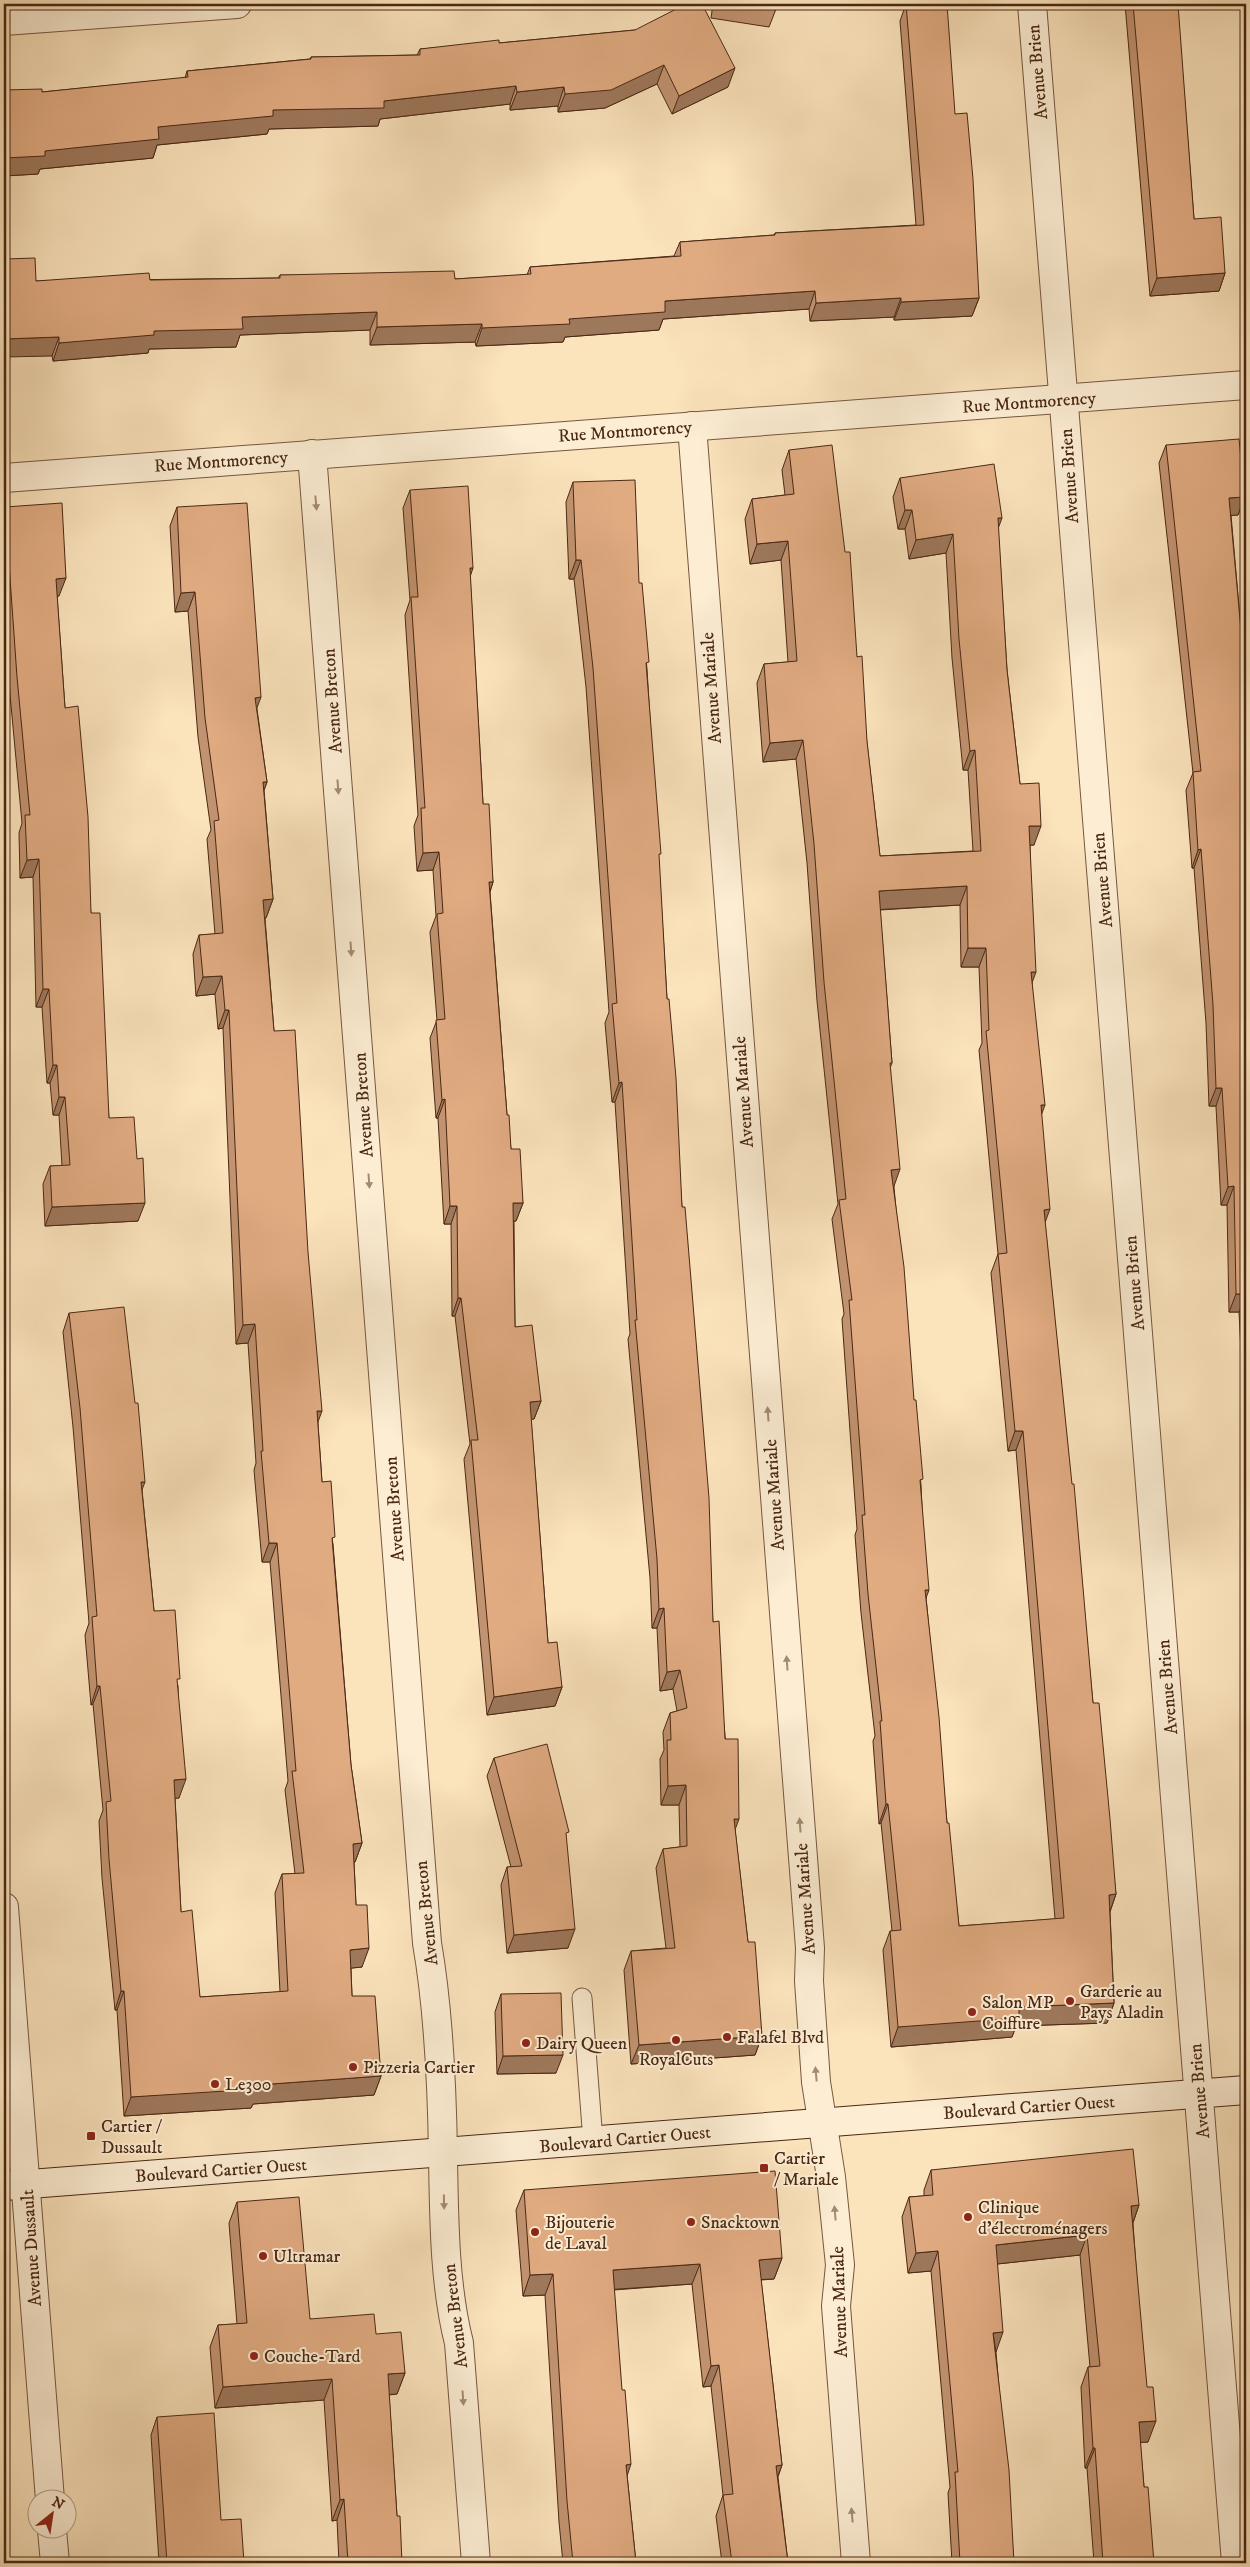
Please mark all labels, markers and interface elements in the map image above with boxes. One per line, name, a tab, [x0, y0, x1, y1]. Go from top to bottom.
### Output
street label: Avenue Brien	[1023, 23, 1053, 120]
street label: Rue Montmorency	[961, 387, 1097, 419]
street label: Rue Montmorency	[557, 416, 693, 448]
street label: Avenue Brien	[1056, 427, 1084, 524]
street label: Rue Montmorency	[153, 446, 289, 478]
one-way arrow	[312, 495, 320, 511]
street label: Avenue Mariale	[697, 631, 727, 744]
street label: Avenue Breton	[318, 647, 348, 754]
one-way arrow	[335, 779, 343, 795]
street label: Avenue Brien	[1088, 831, 1118, 928]
one-way arrow	[347, 941, 355, 957]
street label: Avenue Mariale	[729, 1035, 759, 1148]
street label: Avenue Breton	[349, 1051, 379, 1158]
one-way arrow	[365, 1173, 373, 1189]
street label: Avenue Brien	[1120, 1234, 1150, 1331]
one-way arrow	[764, 1406, 772, 1422]
street label: Avenue Mariale	[760, 1438, 790, 1551]
street label: Avenue Breton	[380, 1455, 410, 1562]
street label: Avenue Brien	[1153, 1638, 1183, 1735]
one-way arrow	[783, 1655, 791, 1671]
one-way arrow	[796, 1817, 804, 1833]
street label: Avenue Mariale	[791, 1842, 821, 1955]
street label: Avenue Breton	[410, 1859, 443, 1966]
place label: Garderie au Pays Aladin	[1080, 1981, 1165, 2024]
place label: Salon MP Coiffure	[982, 1992, 1053, 2035]
marker: Garderie au Pays Aladin	[1064, 1995, 1076, 2007]
marker: Salon MP Coiffure	[966, 2006, 978, 2018]
place label: Falafel Blvd	[737, 2027, 824, 2049]
marker: Falafel Blvd	[721, 2031, 733, 2043]
place label: Dairy Queen	[536, 2033, 628, 2055]
marker: RoyalCuts	[670, 2034, 682, 2046]
marker: Dairy Queen	[520, 2037, 532, 2049]
street label: Avenue Brien	[1185, 2042, 1215, 2139]
place label: RoyalCuts	[639, 2049, 713, 2071]
place label: Pizzeria Cartier	[363, 2057, 475, 2079]
marker: Pizzeria Cartier	[347, 2061, 359, 2073]
one-way arrow	[812, 2066, 820, 2082]
place label: Le300	[225, 2074, 272, 2096]
marker: Le300	[209, 2078, 221, 2090]
street label: Boulevard Cartier Ouest	[942, 2091, 1116, 2125]
place label: Cartier / Dussault	[101, 2116, 163, 2159]
street label: Boulevard Cartier Ouest	[538, 2122, 712, 2158]
marker: Cartier / Dussault	[85, 2130, 97, 2142]
place label: Cartier / Mariale	[774, 2148, 839, 2191]
street label: Boulevard Cartier Ouest	[134, 2154, 308, 2188]
marker: Cartier / Mariale	[758, 2162, 770, 2174]
street label: Avenue Dussault	[17, 2188, 47, 2307]
one-way arrow	[440, 2194, 448, 2210]
place label: Clinique d'électroménagers	[978, 2197, 1107, 2240]
one-way arrow	[830, 2205, 838, 2221]
marker: Clinique d'électroménagers	[962, 2211, 974, 2223]
place label: Bijouterie de Laval	[545, 2212, 615, 2255]
place label: Snacktown	[701, 2212, 780, 2234]
marker: Snacktown	[685, 2216, 697, 2228]
marker: Bijouterie de Laval	[529, 2226, 541, 2238]
place label: Ultramar	[273, 2246, 341, 2268]
street label: Avenue Mariale	[827, 2246, 853, 2358]
marker: Ultramar	[257, 2250, 269, 2262]
street label: Avenue Breton	[439, 2262, 473, 2369]
place label: Couche-Tard	[264, 2346, 361, 2368]
marker: Couche-Tard	[248, 2350, 260, 2362]
one-way arrow	[460, 2390, 468, 2406]
north arrow	[28, 2490, 78, 2540]
text: N	[49, 2493, 68, 2515]
one-way arrow	[848, 2506, 856, 2522]

